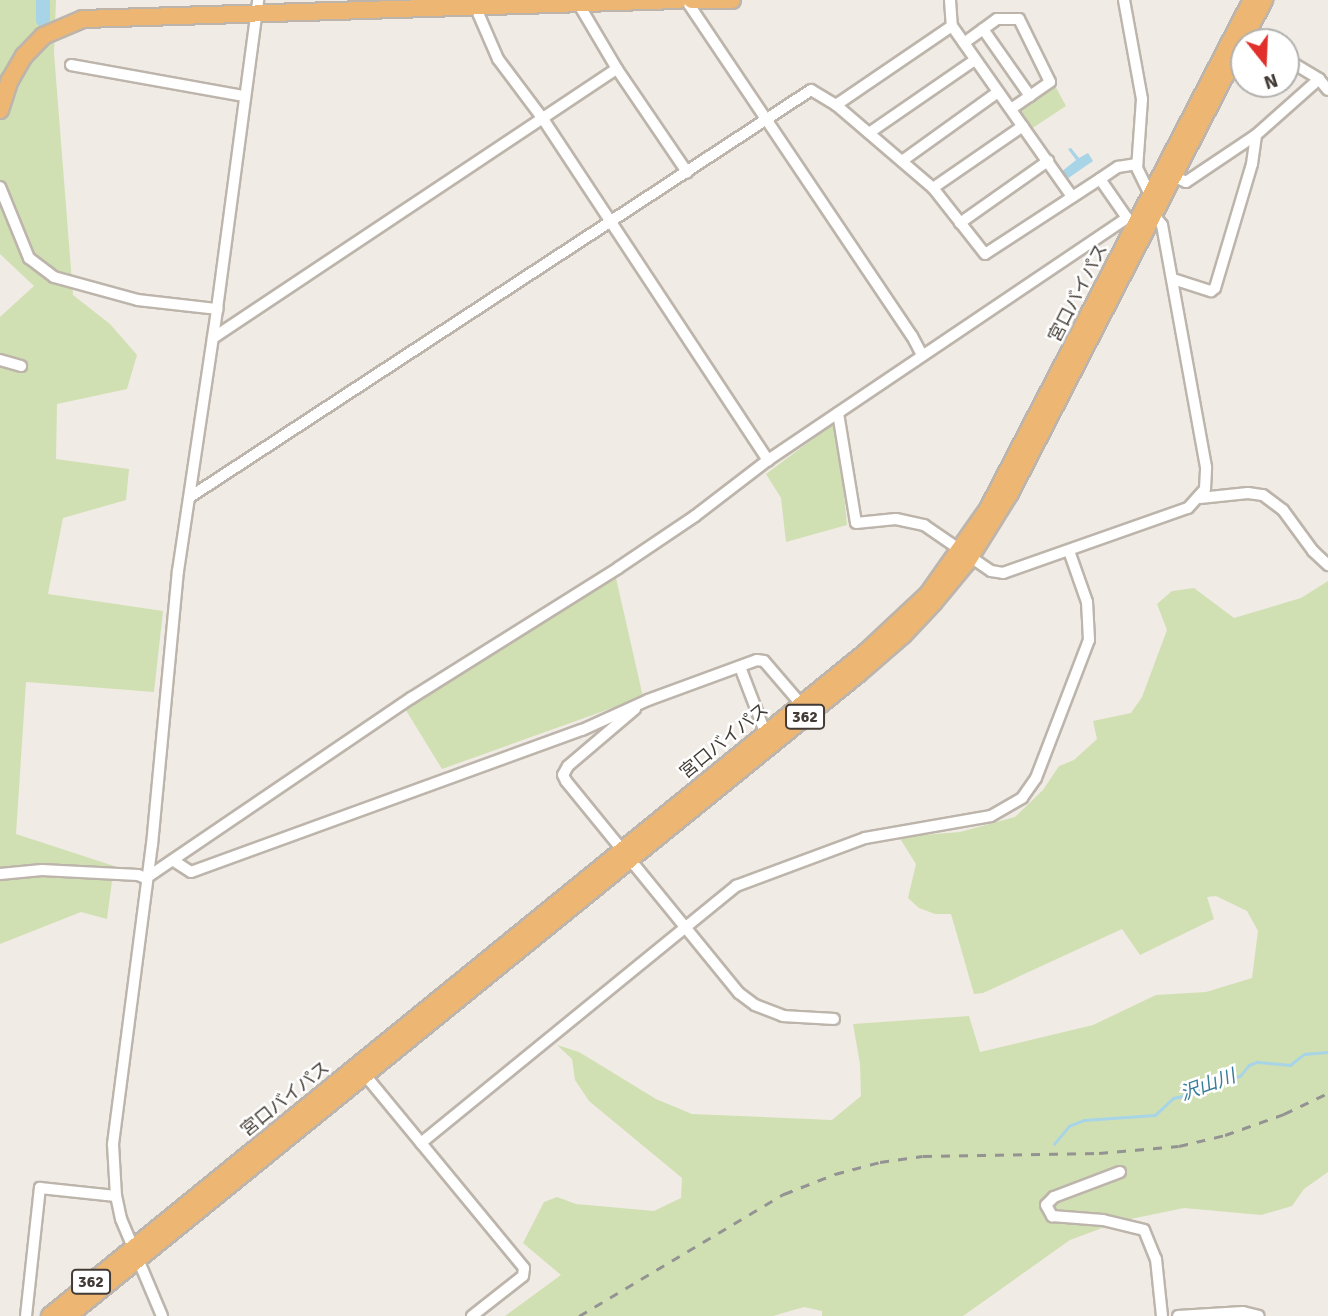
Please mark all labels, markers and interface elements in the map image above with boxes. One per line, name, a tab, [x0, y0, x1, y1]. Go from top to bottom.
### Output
north arrow	[1230, 28, 1300, 98]
text: N	[1261, 68, 1281, 95]
street label: 宮口バイパス	[1044, 240, 1112, 346]
street label: 宮口バイパス	[675, 699, 773, 783]
road number: 362	[784, 704, 826, 730]
street label: 宮口バイパス	[236, 1057, 334, 1141]
water label: 沢山川	[1177, 1066, 1239, 1106]
road number: 362	[70, 1270, 112, 1294]

